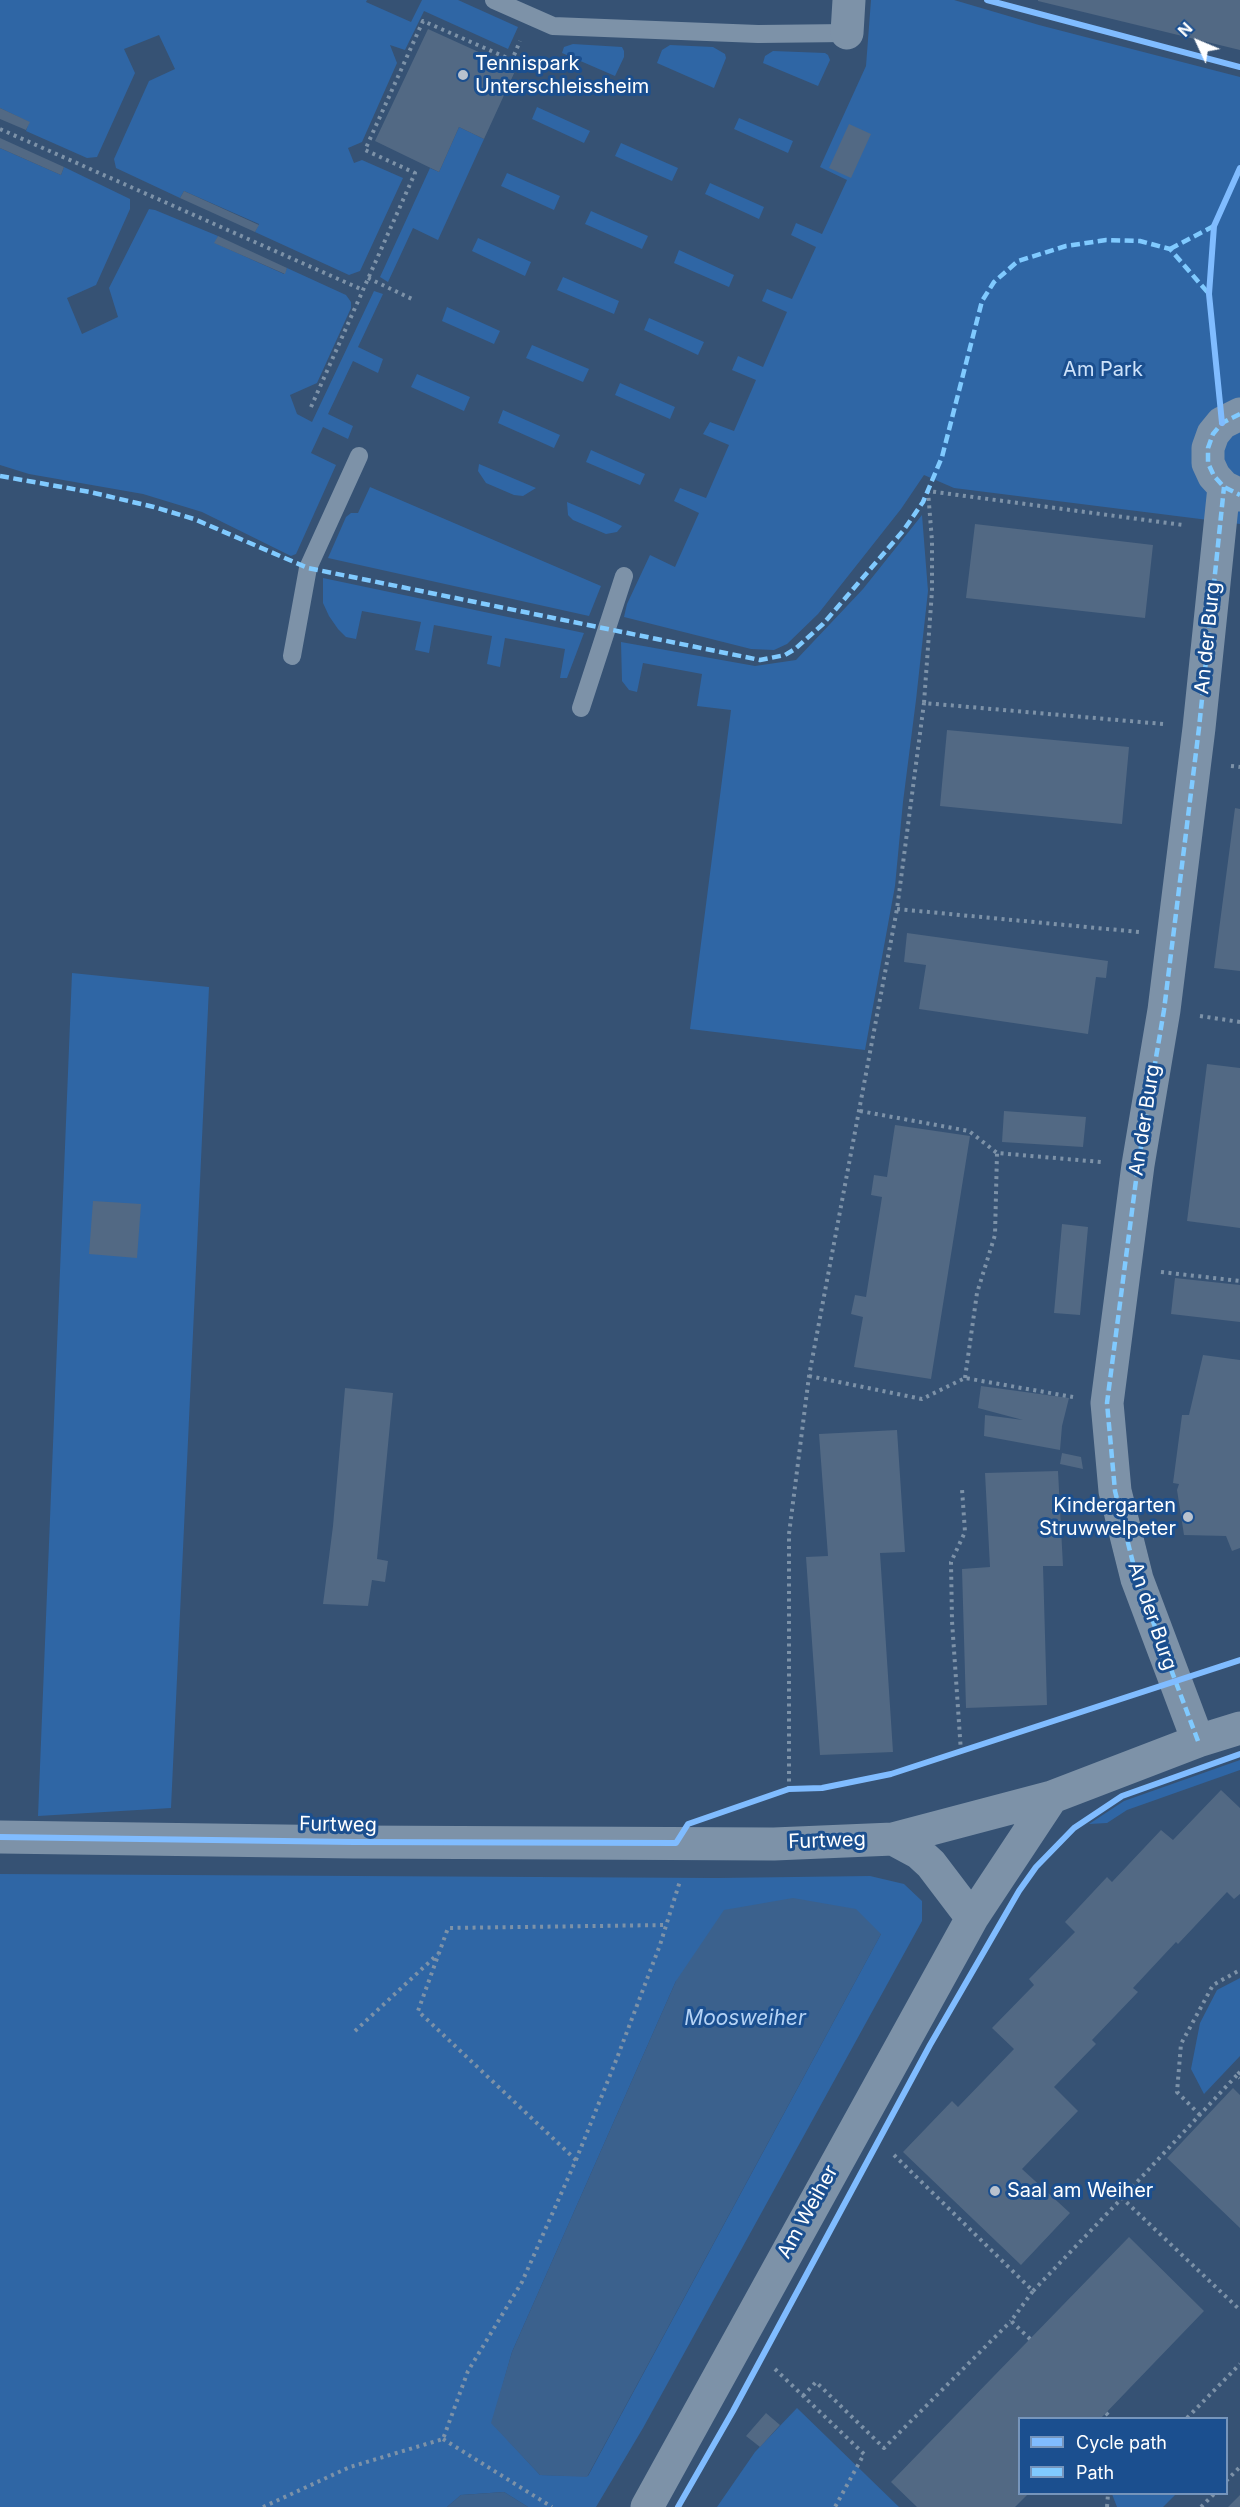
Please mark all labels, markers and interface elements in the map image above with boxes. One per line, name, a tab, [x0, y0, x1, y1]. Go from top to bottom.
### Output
north arrow	[1168, 12, 1228, 72]
text: N	[1174, 18, 1196, 41]
place label: Tennispark Unterschleissheim	[475, 52, 649, 99]
marker: Tennispark Unterschleissheim	[456, 68, 470, 82]
park label: Am Park	[1063, 358, 1143, 382]
street label: An der Burg	[1190, 581, 1226, 695]
street label: An der Burg	[1124, 1062, 1166, 1178]
place label: Kindergarten Struwwelpeter	[1039, 1494, 1176, 1541]
marker: Kindergarten Struwwelpeter	[1181, 1510, 1195, 1524]
street label: An der Burg	[1122, 1559, 1182, 1673]
street label: Furtweg	[299, 1812, 377, 1838]
street label: Furtweg	[788, 1828, 866, 1854]
water label: Moosweiher	[684, 2006, 806, 2032]
street label: Am Weiher	[772, 2161, 844, 2263]
place label: Saal am Weiher	[1007, 2179, 1153, 2203]
marker: Saal am Weiher	[988, 2184, 1002, 2198]
legend	[1018, 2417, 1228, 2495]
text: Cycle path	[1076, 2432, 1167, 2453]
text: Path	[1076, 2462, 1114, 2483]

